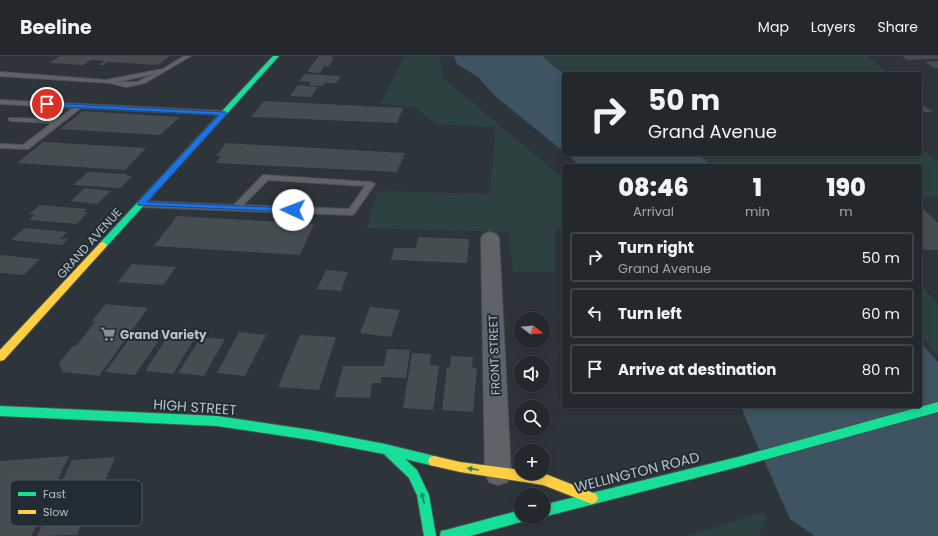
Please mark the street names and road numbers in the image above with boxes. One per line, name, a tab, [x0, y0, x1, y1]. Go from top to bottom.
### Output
street label: GRAND AVENUE	[53, 204, 125, 282]
street label: FRONT STREET	[484, 314, 504, 396]
street label: HIGH STREET	[153, 394, 238, 420]
street label: WELLINGTON ROAD	[572, 447, 702, 497]

